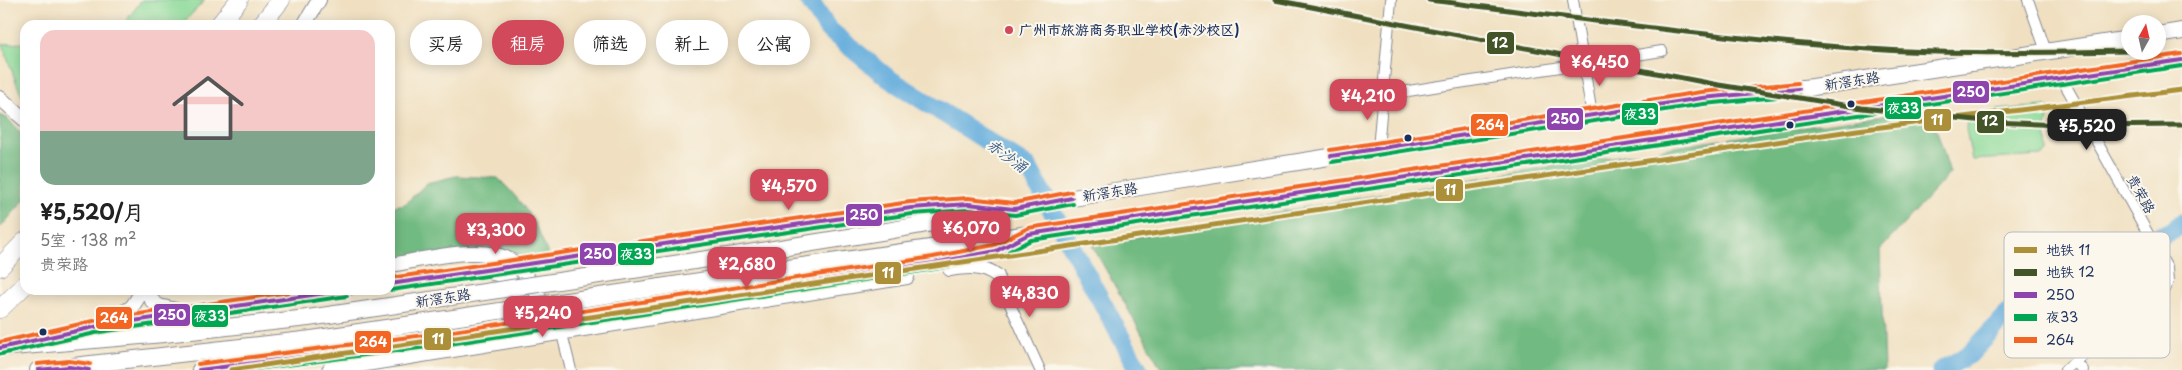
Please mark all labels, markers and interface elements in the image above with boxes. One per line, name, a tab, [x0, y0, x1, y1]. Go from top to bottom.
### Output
north arrow	[2121, 15, 2166, 60]
map controls	[2121, 15, 2166, 60]
place label: 广州市旅游商务职业学校(赤沙校区)	[1019, 19, 1240, 40]
chip: 买房	[410, 20, 482, 65]
chip: 租房	[492, 20, 564, 65]
chip: 筛选	[574, 20, 646, 65]
chip: 新上	[656, 20, 728, 65]
chip: 公寓	[738, 20, 810, 65]
marker: 广州市旅游商务职业学校(赤沙校区)	[1003, 24, 1015, 36]
line badge: 12	[1486, 31, 1515, 55]
text: 12	[1492, 32, 1508, 53]
pin: ¥6,450	[1559, 44, 1641, 87]
text: ¥6,450	[1571, 49, 1629, 73]
icon: home	[163, 63, 253, 153]
street label: 新滘东路	[1823, 66, 1881, 95]
pin: ¥4,210	[1327, 78, 1409, 121]
line badge: 250	[1952, 80, 1990, 104]
text: 250	[1957, 81, 1985, 102]
text: ¥4,210	[1341, 83, 1395, 107]
line badge: 夜33	[1884, 96, 1922, 120]
text: 夜33	[1887, 97, 1919, 118]
unlabelled marker	[1846, 99, 1856, 109]
line badge: 夜33	[1621, 102, 1659, 126]
text: 夜33	[1624, 103, 1656, 124]
line badge: 250	[1546, 107, 1584, 131]
text: 250	[1551, 108, 1579, 129]
line badge: 11	[1923, 108, 1952, 132]
pin: ¥5,520	[2046, 108, 2128, 151]
text: 11	[1931, 109, 1943, 130]
line badge: 12	[1976, 110, 2005, 134]
text: 12	[1982, 110, 1998, 131]
line badge: 264	[1470, 113, 1509, 137]
text: ¥5,520	[2058, 113, 2116, 137]
text: 264	[1476, 114, 1505, 135]
unlabelled marker	[1785, 120, 1795, 130]
water label: 赤沙涌	[983, 132, 1034, 178]
unlabelled marker	[1403, 133, 1413, 143]
pin: ¥4,570	[748, 168, 830, 211]
street label: 贵荣路	[2122, 170, 2161, 217]
text: ¥4,570	[761, 173, 817, 197]
street label: 新滘东路	[1081, 177, 1139, 206]
line badge: 11	[1435, 178, 1464, 202]
text: 11	[1444, 179, 1456, 200]
text: ¥5,520/月	[40, 195, 144, 227]
line badge: 250	[845, 203, 883, 227]
text: 250	[850, 204, 878, 225]
pin: ¥6,070	[930, 210, 1012, 253]
pin: ¥3,300	[455, 212, 537, 255]
text: ¥6,070	[942, 215, 1000, 239]
text: ¥3,300	[467, 217, 525, 241]
text: 5室 · 138 m²	[40, 227, 136, 251]
legend	[2004, 232, 2170, 358]
text: 地铁 11	[2046, 239, 2090, 260]
line badge: 250	[579, 242, 617, 266]
line badge: 夜33	[617, 242, 655, 266]
text: 250	[584, 243, 612, 264]
text: 夜33	[620, 243, 652, 264]
pin: ¥2,680	[706, 246, 788, 289]
text: 贵荣路	[40, 251, 88, 275]
text: ¥2,680	[718, 251, 776, 275]
line badge: 11	[874, 261, 902, 285]
text: 地铁 12	[2046, 261, 2095, 282]
text: 11	[882, 262, 894, 283]
pin: ¥4,830	[989, 276, 1071, 318]
text: ¥4,830	[1001, 280, 1059, 304]
street label: 新滘东路	[414, 283, 472, 312]
text: 250	[2046, 284, 2075, 305]
pin: ¥5,240	[502, 296, 584, 338]
text: ¥5,240	[514, 300, 572, 324]
line badge: 250	[153, 303, 191, 327]
text: 250	[158, 304, 186, 325]
line badge: 夜33	[191, 304, 229, 328]
text: 夜33	[194, 305, 226, 326]
line badge: 264	[95, 306, 133, 330]
text: 夜33	[2046, 306, 2078, 327]
text: 264	[100, 307, 129, 328]
unlabelled marker	[38, 327, 48, 337]
line badge: 11	[423, 327, 452, 351]
text: 11	[432, 328, 444, 349]
text: 264	[2046, 329, 2074, 350]
line badge: 264	[354, 330, 392, 354]
text: 264	[359, 331, 388, 352]

